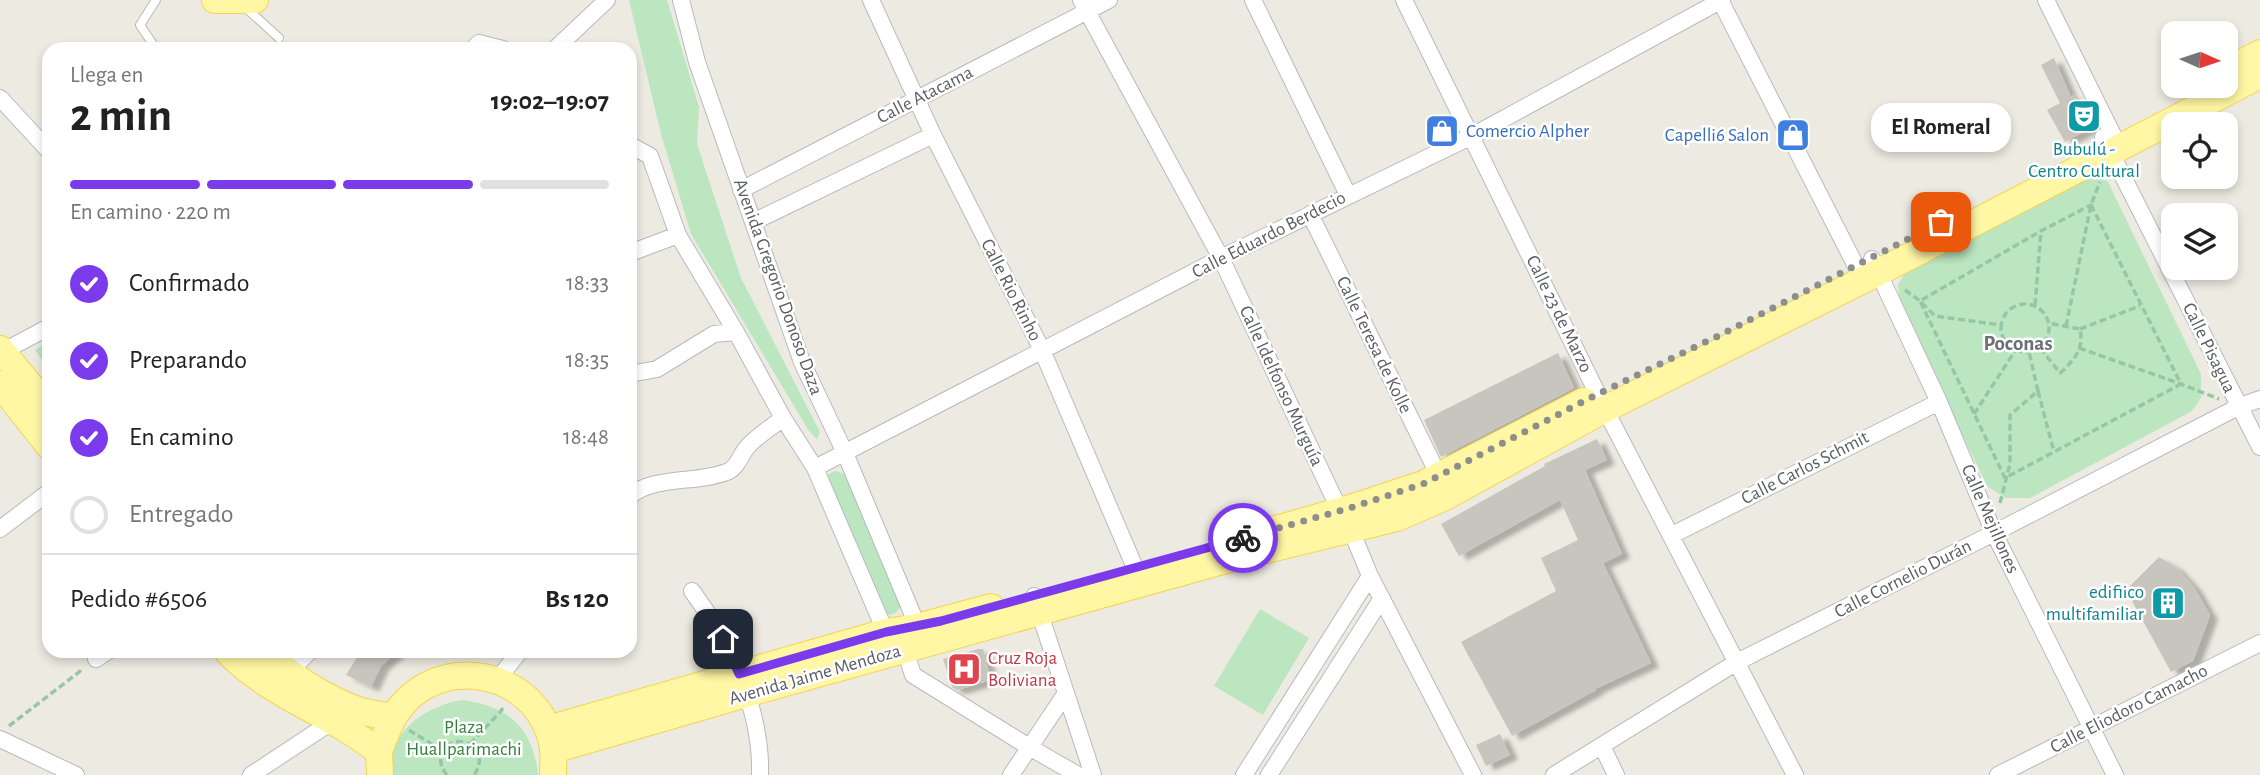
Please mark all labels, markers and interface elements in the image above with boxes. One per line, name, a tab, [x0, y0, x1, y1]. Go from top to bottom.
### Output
north arrow	[2161, 21, 2238, 98]
map controls	[2161, 21, 2238, 280]
street label: Calle Atacama	[874, 63, 976, 127]
text: Llega en	[70, 64, 143, 87]
text: 19:02–19:07	[491, 88, 609, 114]
text: 2 min	[70, 93, 172, 139]
theatre icon: Bubulú - Centro Cultural	[2065, 97, 2103, 135]
callout: El Romeral	[1871, 103, 2011, 152]
shop icon: Comercio Alpher	[1423, 112, 1461, 150]
button: locate	[2161, 112, 2238, 189]
shop icon: Capelli6 Salon	[1774, 116, 1812, 154]
text: El Romeral	[1891, 116, 1991, 139]
place label: Comercio Alpher	[1466, 122, 1589, 141]
place label: Capelli6 Salon	[1665, 126, 1769, 145]
place label: Bubulú - Centro Cultural	[2028, 140, 2140, 181]
street label: Avenida Gregorio Donoso Daza	[730, 176, 826, 398]
street label: Calle Eduardo Berdecio	[1189, 188, 1349, 282]
pin	[1911, 192, 1971, 252]
text: En camino · 220 m	[70, 201, 231, 224]
icon: bag	[1922, 203, 1960, 241]
button: layers	[2161, 203, 2238, 280]
street label: Calle Rio Rinho	[977, 236, 1045, 344]
street label: Calle 23 de Marzo	[1522, 252, 1596, 376]
icon: check	[70, 265, 108, 303]
text: Confirmado	[129, 270, 250, 296]
text: 18:33	[566, 272, 609, 295]
street label: Calle Teresa de Kolle	[1333, 274, 1415, 416]
street label: Calle Pisagua	[2179, 300, 2239, 396]
street label: Calle Idelfonso Murguía	[1236, 303, 1327, 469]
district label: Poconas	[1984, 333, 2052, 354]
icon: check	[70, 342, 108, 380]
text: Preparando	[129, 347, 247, 373]
text: 18:35	[566, 349, 609, 372]
icon: check	[70, 419, 108, 457]
text: En camino	[129, 424, 234, 450]
text: 18:48	[563, 426, 609, 449]
street label: Calle Carlos Schmit	[1738, 428, 1872, 508]
street label: Calle Mejillones	[1958, 462, 2022, 576]
text: Entregado	[129, 501, 234, 527]
courier	[1208, 503, 1278, 573]
icon: bike	[1224, 519, 1262, 557]
street label: Calle Cornelio Durán	[1831, 536, 1975, 622]
place label: edifiico multifamiliar	[2046, 583, 2144, 624]
building icon: edifiico multifamiliar	[2149, 584, 2187, 622]
text: Pedido #6506	[70, 586, 207, 612]
text: Bs 120	[545, 586, 609, 612]
pin	[693, 609, 753, 669]
icon: home	[704, 620, 742, 658]
street label: Avenida Jaime Mendoza	[727, 641, 903, 709]
place label: Cruz Roja Boliviana	[988, 649, 1058, 690]
hospital icon: Cruz Roja Boliviana	[945, 650, 983, 688]
street label: Calle Eliodoro Camacho	[2047, 661, 2211, 757]
park label: Plaza Huallparimachi	[406, 718, 522, 759]

